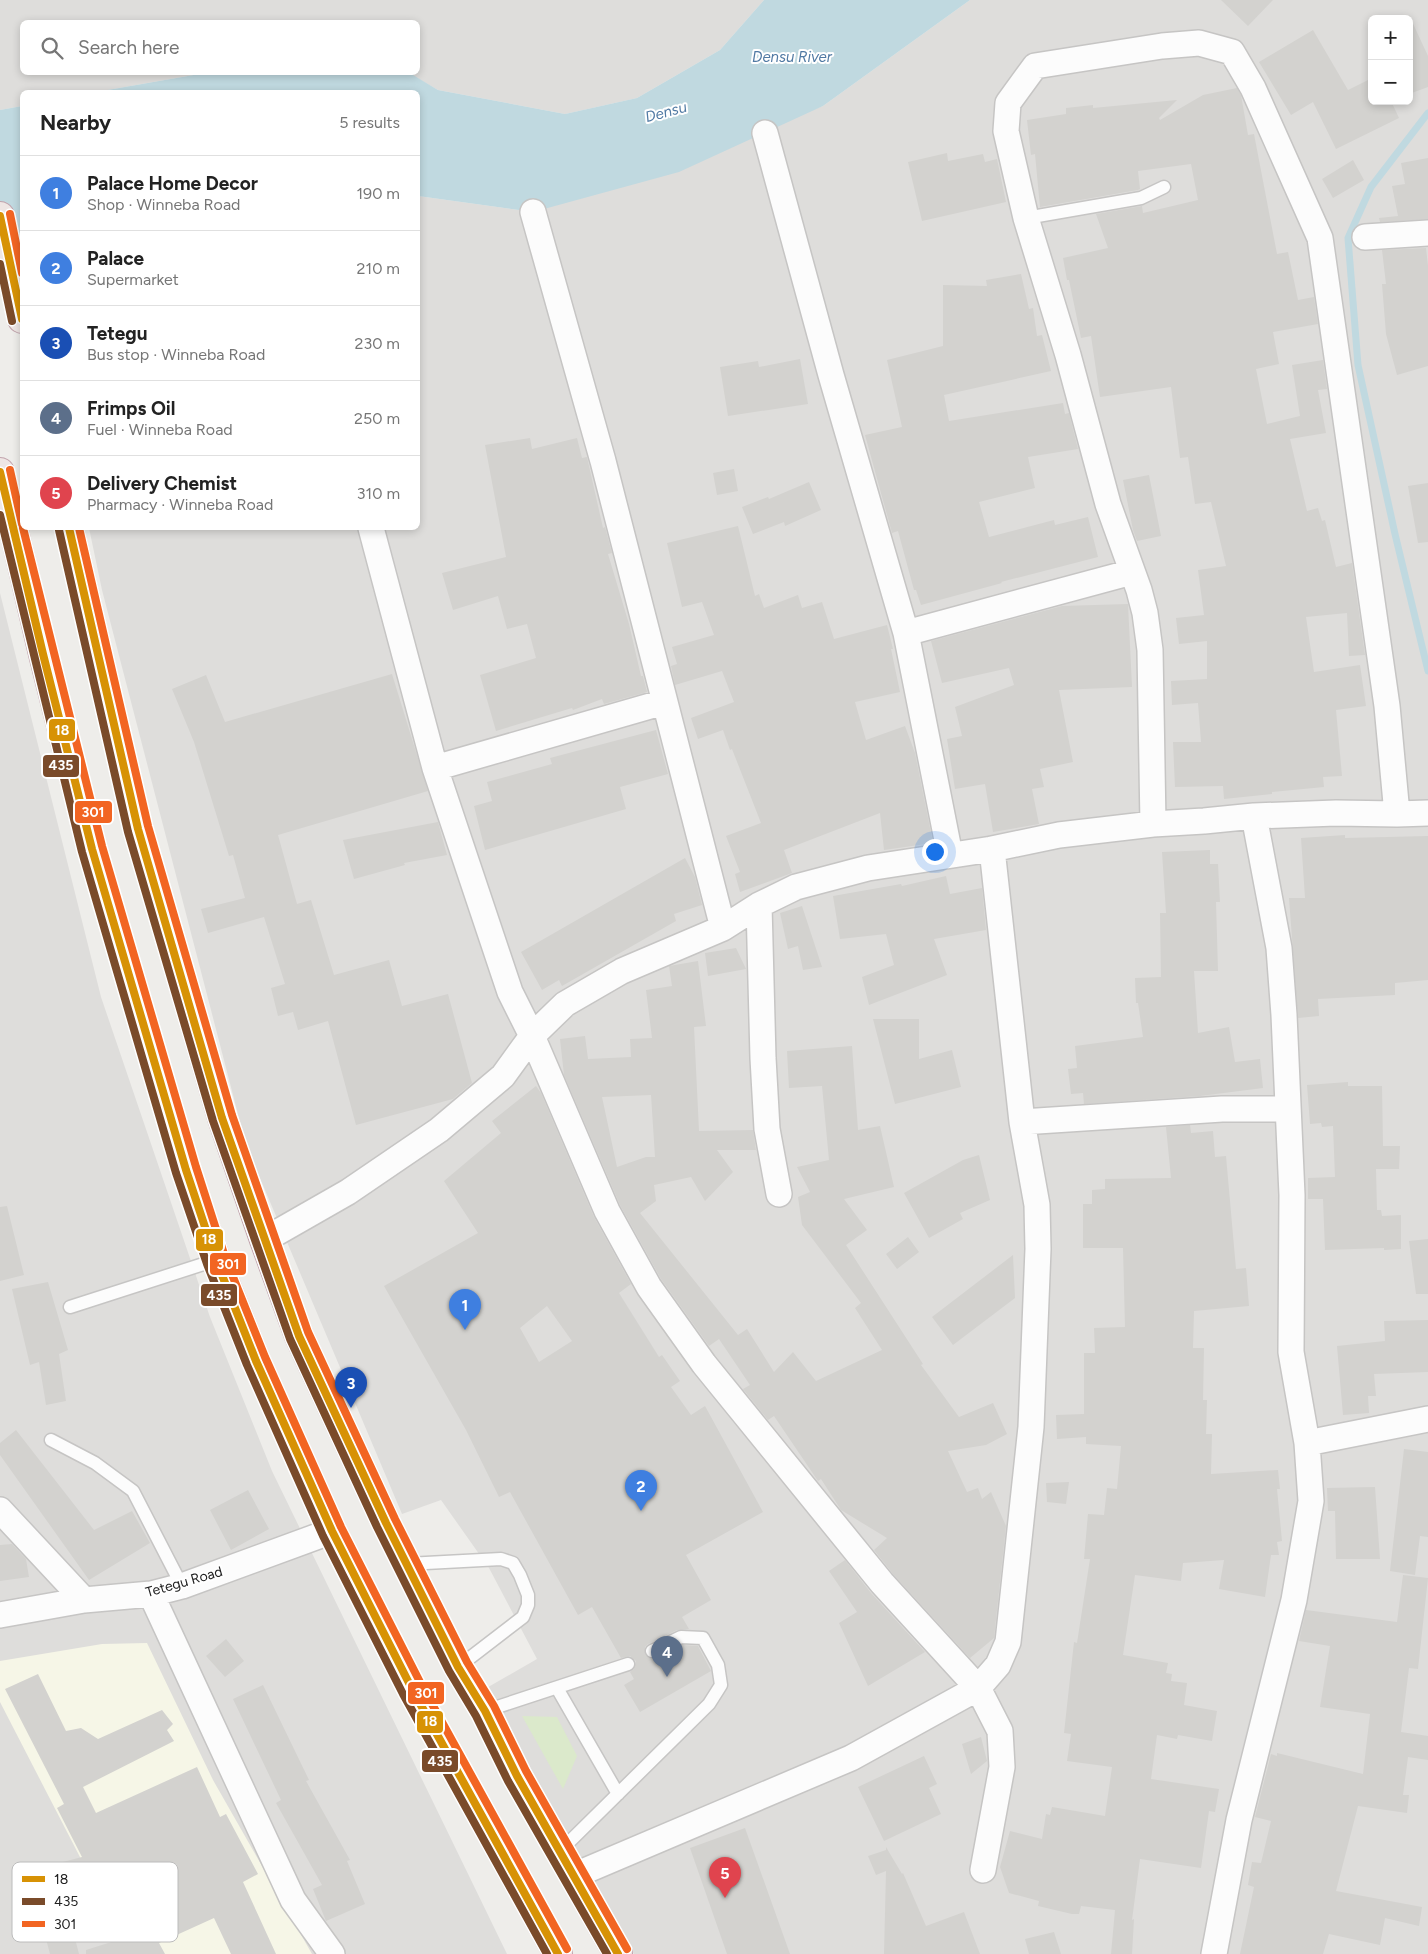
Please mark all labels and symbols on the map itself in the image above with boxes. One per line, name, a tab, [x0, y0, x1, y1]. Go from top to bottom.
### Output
water label: Densu River	[752, 48, 833, 66]
water label: Densu	[643, 98, 689, 126]
line badge: 18	[48, 718, 76, 742]
text: 18	[55, 722, 69, 739]
line badge: 435	[42, 754, 80, 778]
text: 435	[49, 757, 73, 774]
line badge: 301	[74, 800, 113, 824]
text: 301	[82, 804, 104, 821]
your location	[922, 839, 948, 865]
line badge: 18	[195, 1228, 224, 1252]
text: 18	[202, 1231, 216, 1248]
line badge: 301	[209, 1252, 247, 1276]
text: 301	[217, 1256, 239, 1273]
line badge: 435	[200, 1283, 238, 1307]
text: 435	[207, 1287, 231, 1304]
pin: 1	[449, 1289, 481, 1330]
pin: 3	[335, 1367, 367, 1408]
pin: 2	[625, 1470, 657, 1511]
street label: Tetegu Road	[144, 1563, 224, 1601]
pin: 4	[651, 1636, 683, 1677]
line badge: 301	[407, 1681, 445, 1705]
text: 301	[415, 1685, 437, 1702]
line badge: 18	[416, 1710, 444, 1734]
text: 18	[423, 1713, 437, 1730]
line badge: 435	[421, 1749, 459, 1773]
text: 435	[428, 1753, 452, 1770]
pin: 5	[709, 1857, 741, 1898]
legend	[12, 1862, 178, 1942]
text: 18	[54, 1871, 68, 1888]
text: 435	[54, 1893, 78, 1910]
text: 301	[54, 1916, 76, 1933]

